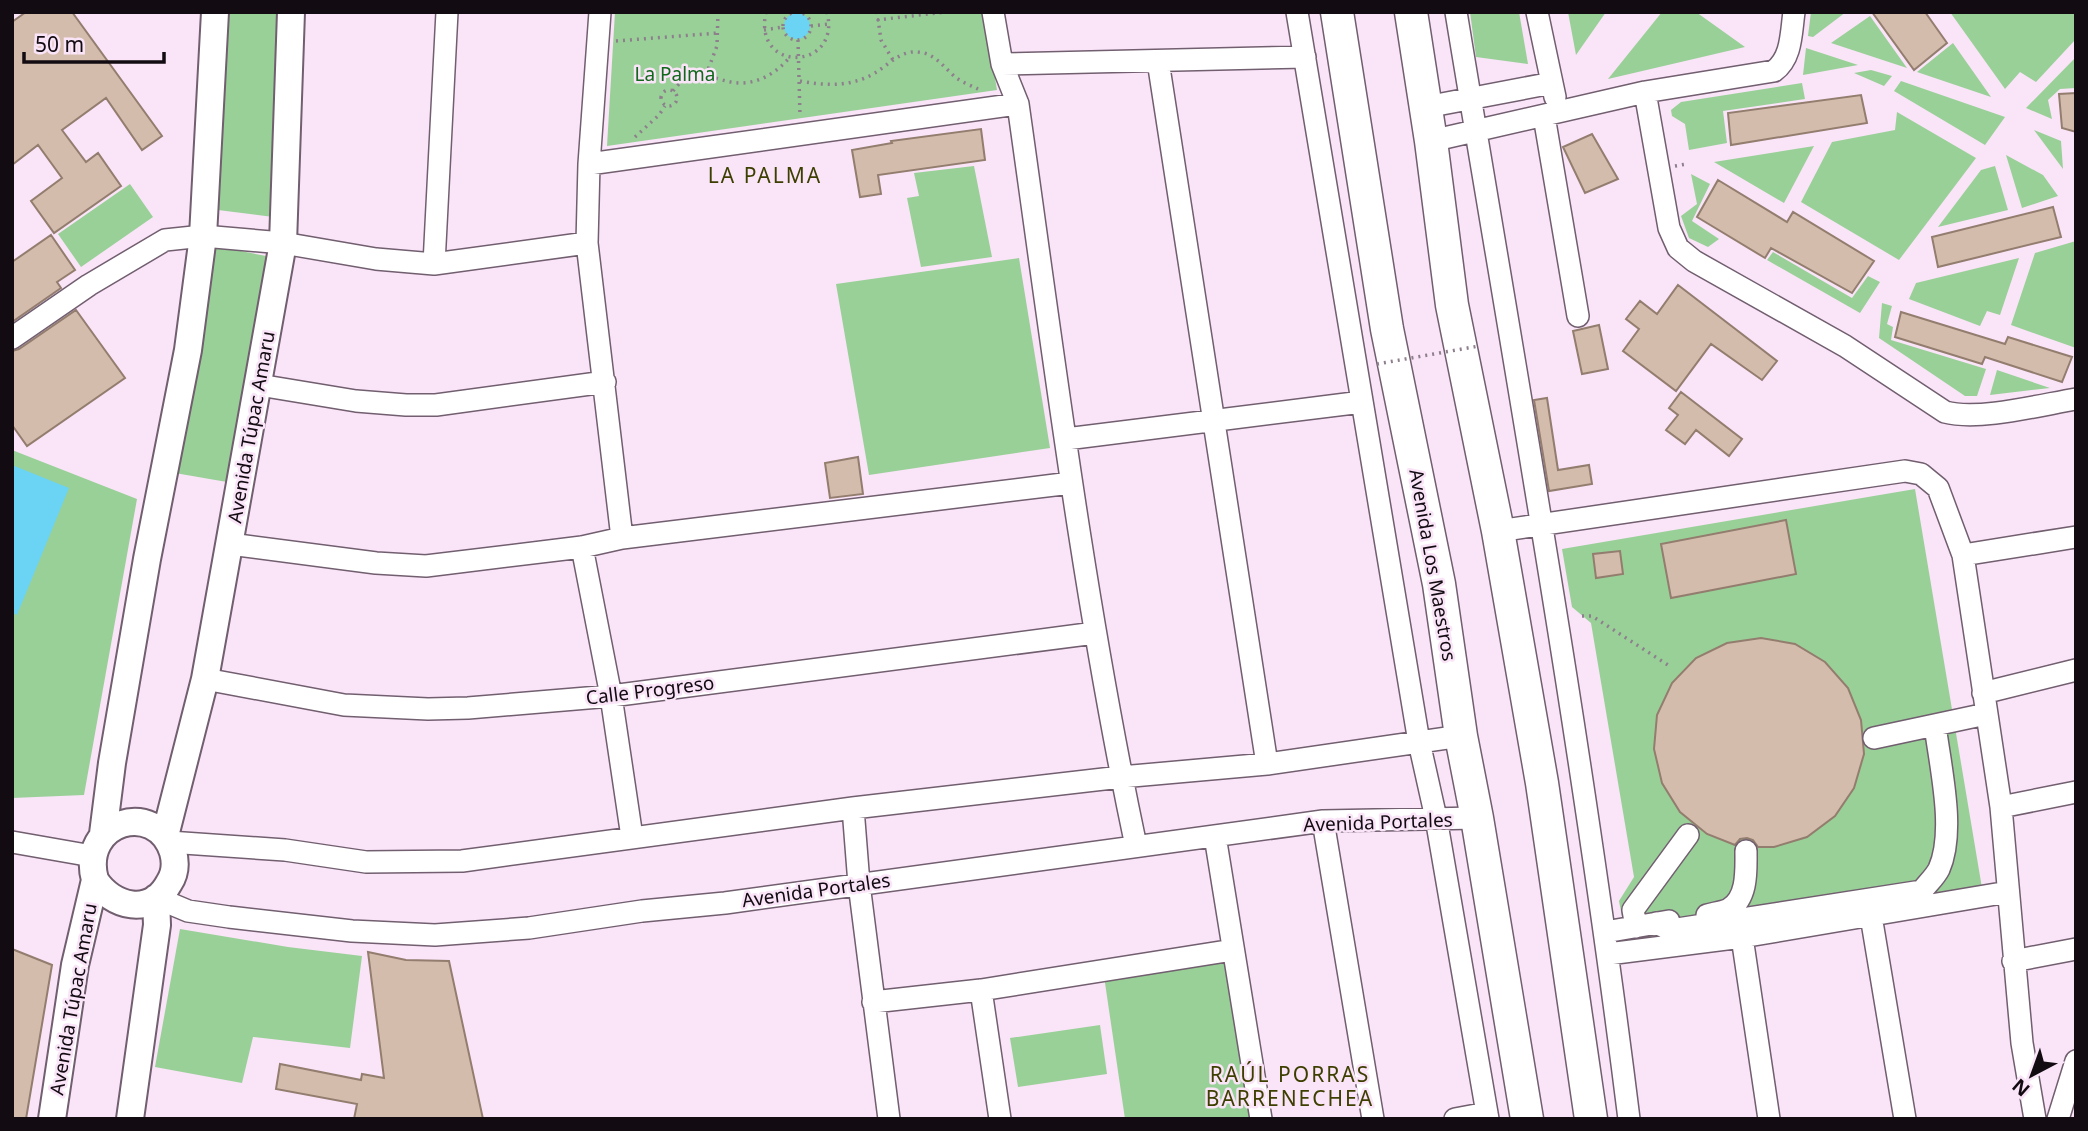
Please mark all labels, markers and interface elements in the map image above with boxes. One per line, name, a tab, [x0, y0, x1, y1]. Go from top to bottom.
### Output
scale bar	[24, 21, 164, 65]
text: 50 m	[35, 30, 84, 58]
park label: La Palma	[634, 61, 716, 87]
district label: LA PALMA	[708, 161, 822, 189]
street label: Avenida Túpac Amaru	[221, 329, 281, 525]
street label: Avenida Los Maestros	[1403, 467, 1463, 663]
street label: Calle Progreso	[584, 669, 716, 711]
street label: Avenida Portales	[1303, 806, 1453, 838]
street label: Avenida Portales	[740, 867, 892, 913]
street label: Avenida Túpac Amaru	[43, 901, 103, 1097]
north arrow	[1997, 1040, 2067, 1110]
district label: RAÚL PORRAS BARRENECHEA	[1206, 1060, 1374, 1112]
text: N	[2006, 1073, 2035, 1103]

